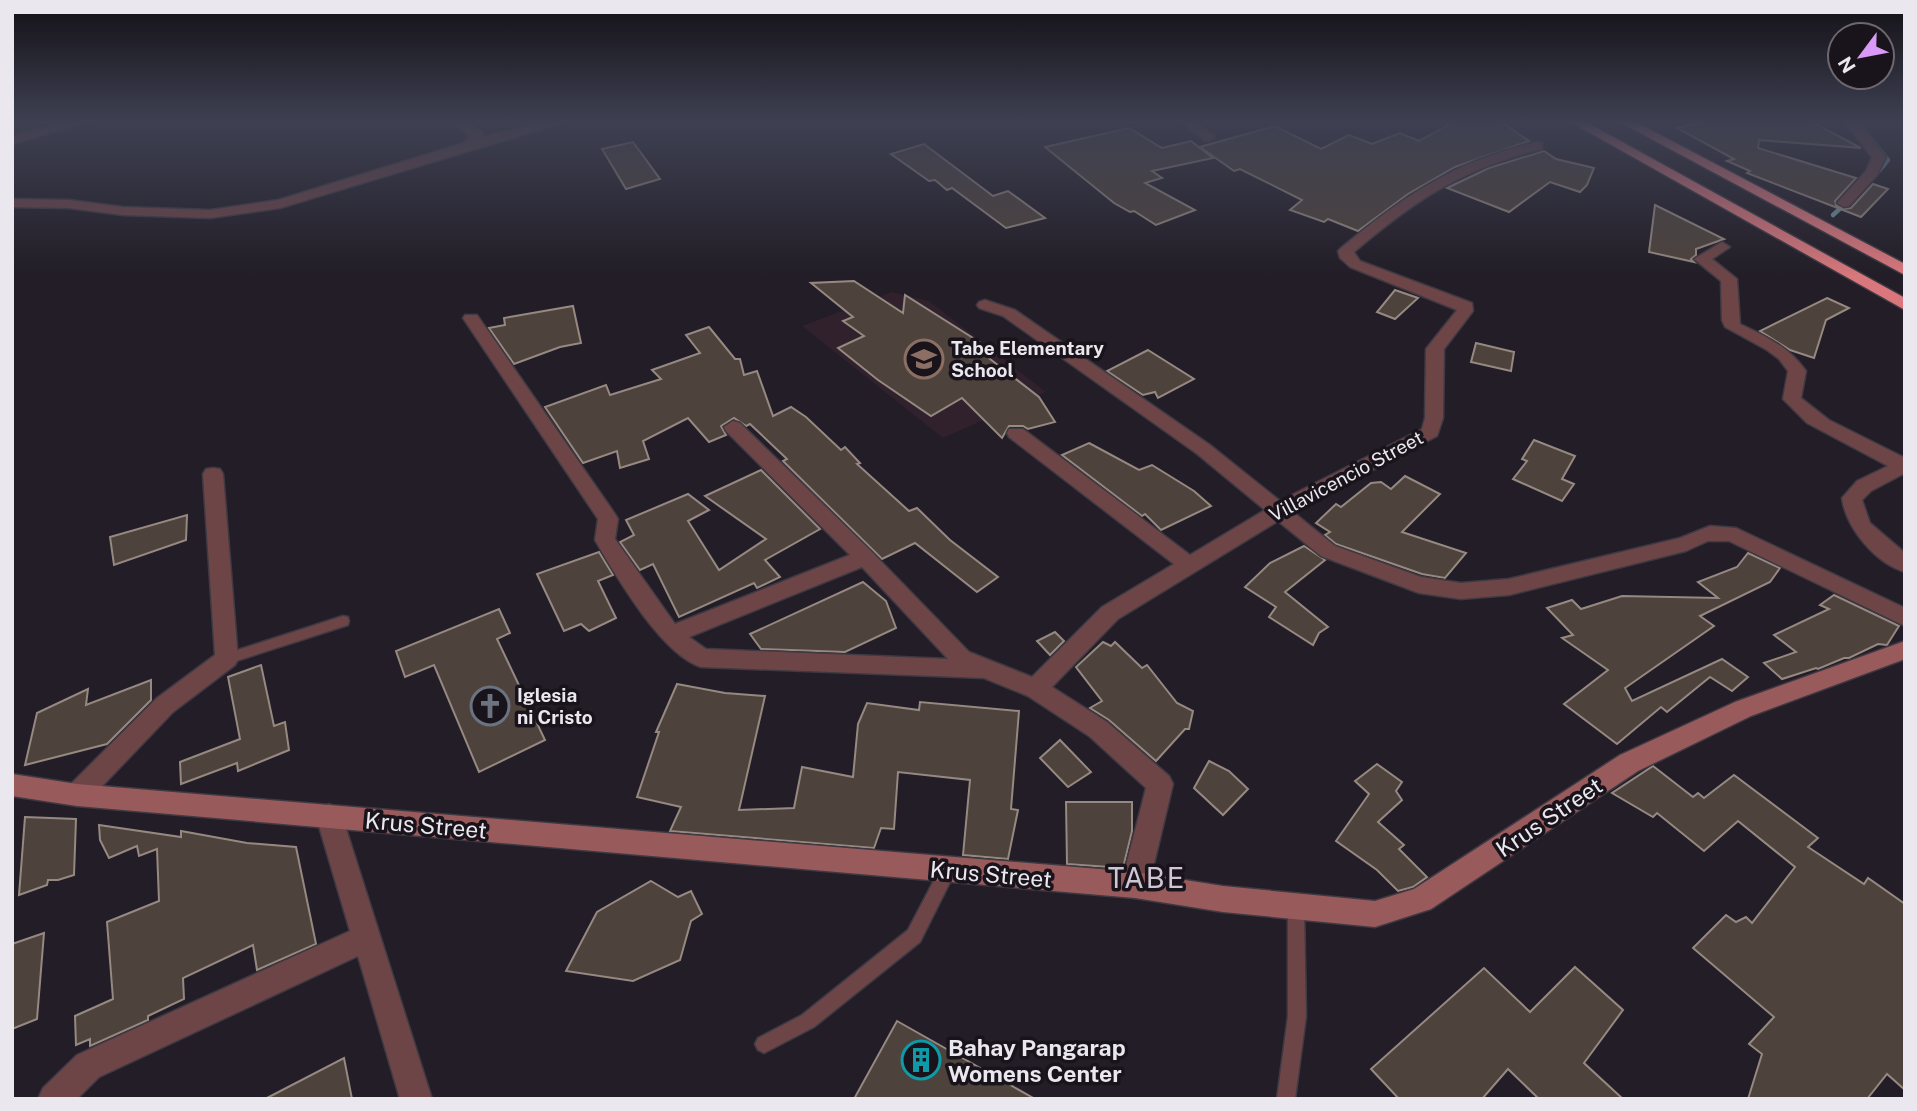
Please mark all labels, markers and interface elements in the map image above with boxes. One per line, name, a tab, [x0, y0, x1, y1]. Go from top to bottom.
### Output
north arrow	[1826, 21, 1896, 91]
text: N	[1833, 53, 1860, 77]
place label: Tabe Elementary School	[951, 337, 1104, 381]
school or university icon: Tabe Elementary School	[903, 338, 945, 380]
street label: Villavicencio Street	[1265, 426, 1427, 526]
place label: Iglesia ni Cristo	[517, 684, 593, 728]
church icon: Iglesia ni Cristo	[469, 685, 511, 727]
street label: Krus Street	[1491, 772, 1607, 862]
street label: Krus Street	[364, 806, 488, 844]
street label: Krus Street	[929, 855, 1053, 893]
district label: TABE	[1108, 861, 1186, 894]
place label: Bahay Pangarap Womens Center	[948, 1034, 1126, 1087]
building icon: Bahay Pangarap Womens Center	[900, 1039, 942, 1081]

